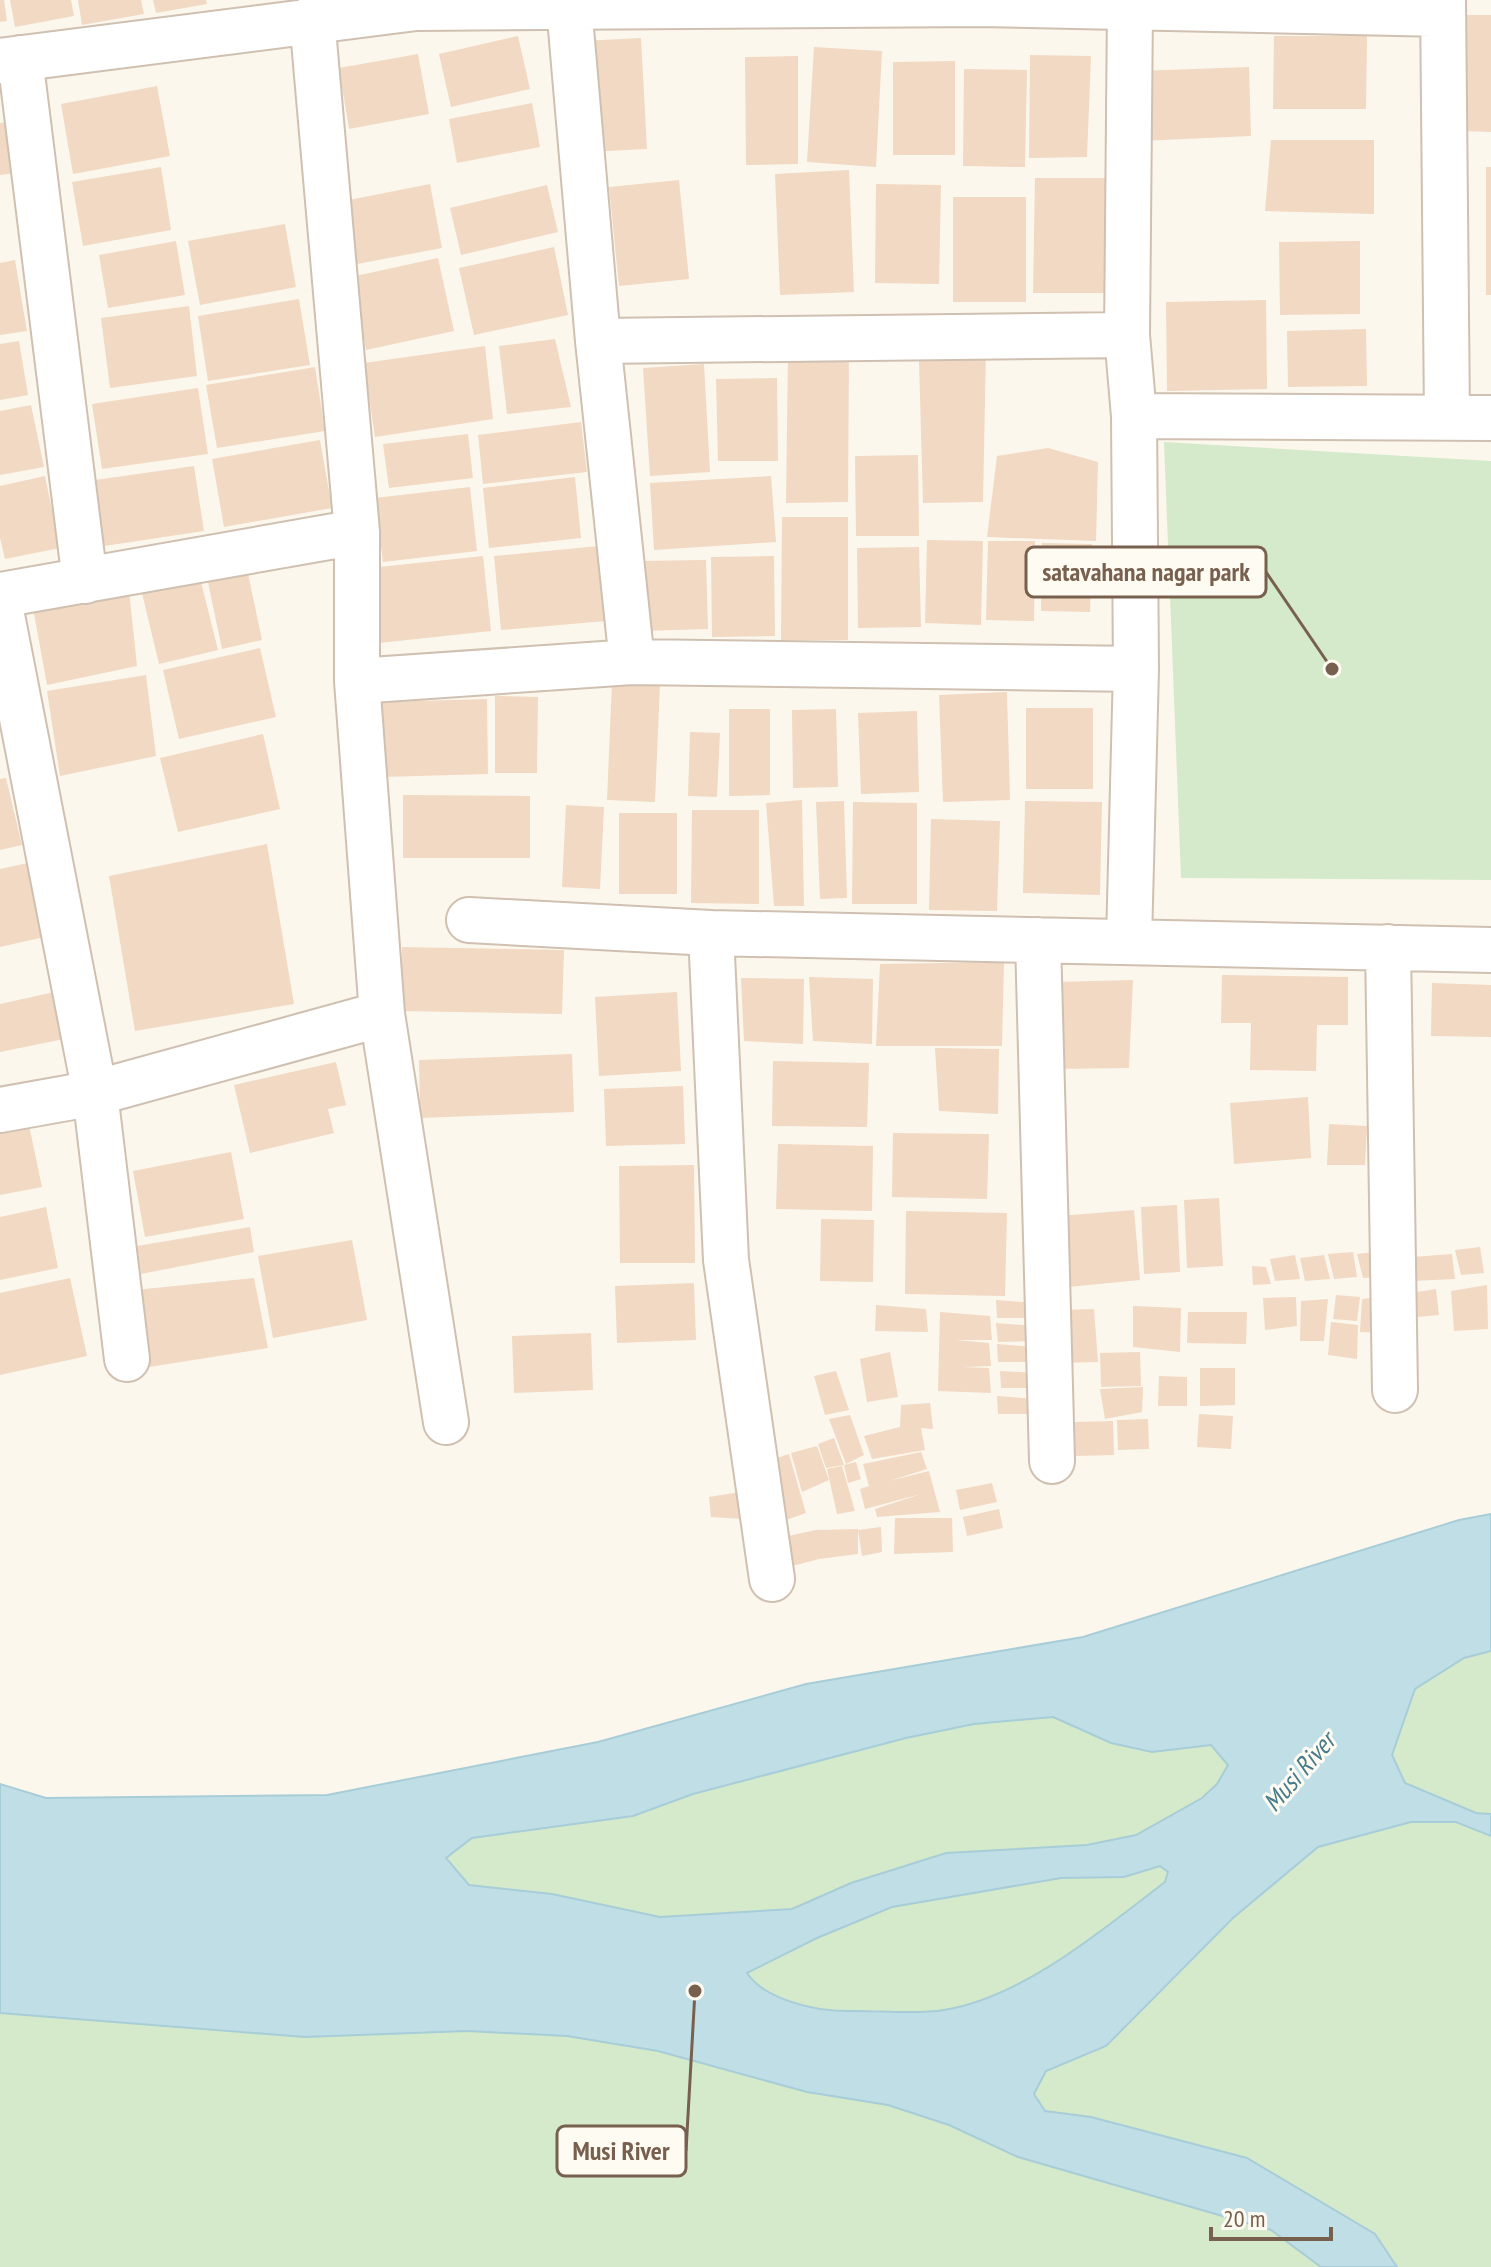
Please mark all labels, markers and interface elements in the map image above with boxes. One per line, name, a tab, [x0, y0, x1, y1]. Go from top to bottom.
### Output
callout: satavahana nagar park	[1026, 547, 1266, 597]
text: satavahana nagar park	[1042, 555, 1250, 588]
water label: Musi River	[1255, 1723, 1344, 1818]
callout: Musi River	[557, 2126, 686, 2176]
text: Musi River	[572, 2134, 670, 2167]
scale bar	[1211, 2191, 1331, 2241]
text: 20 m	[1223, 2203, 1265, 2234]

